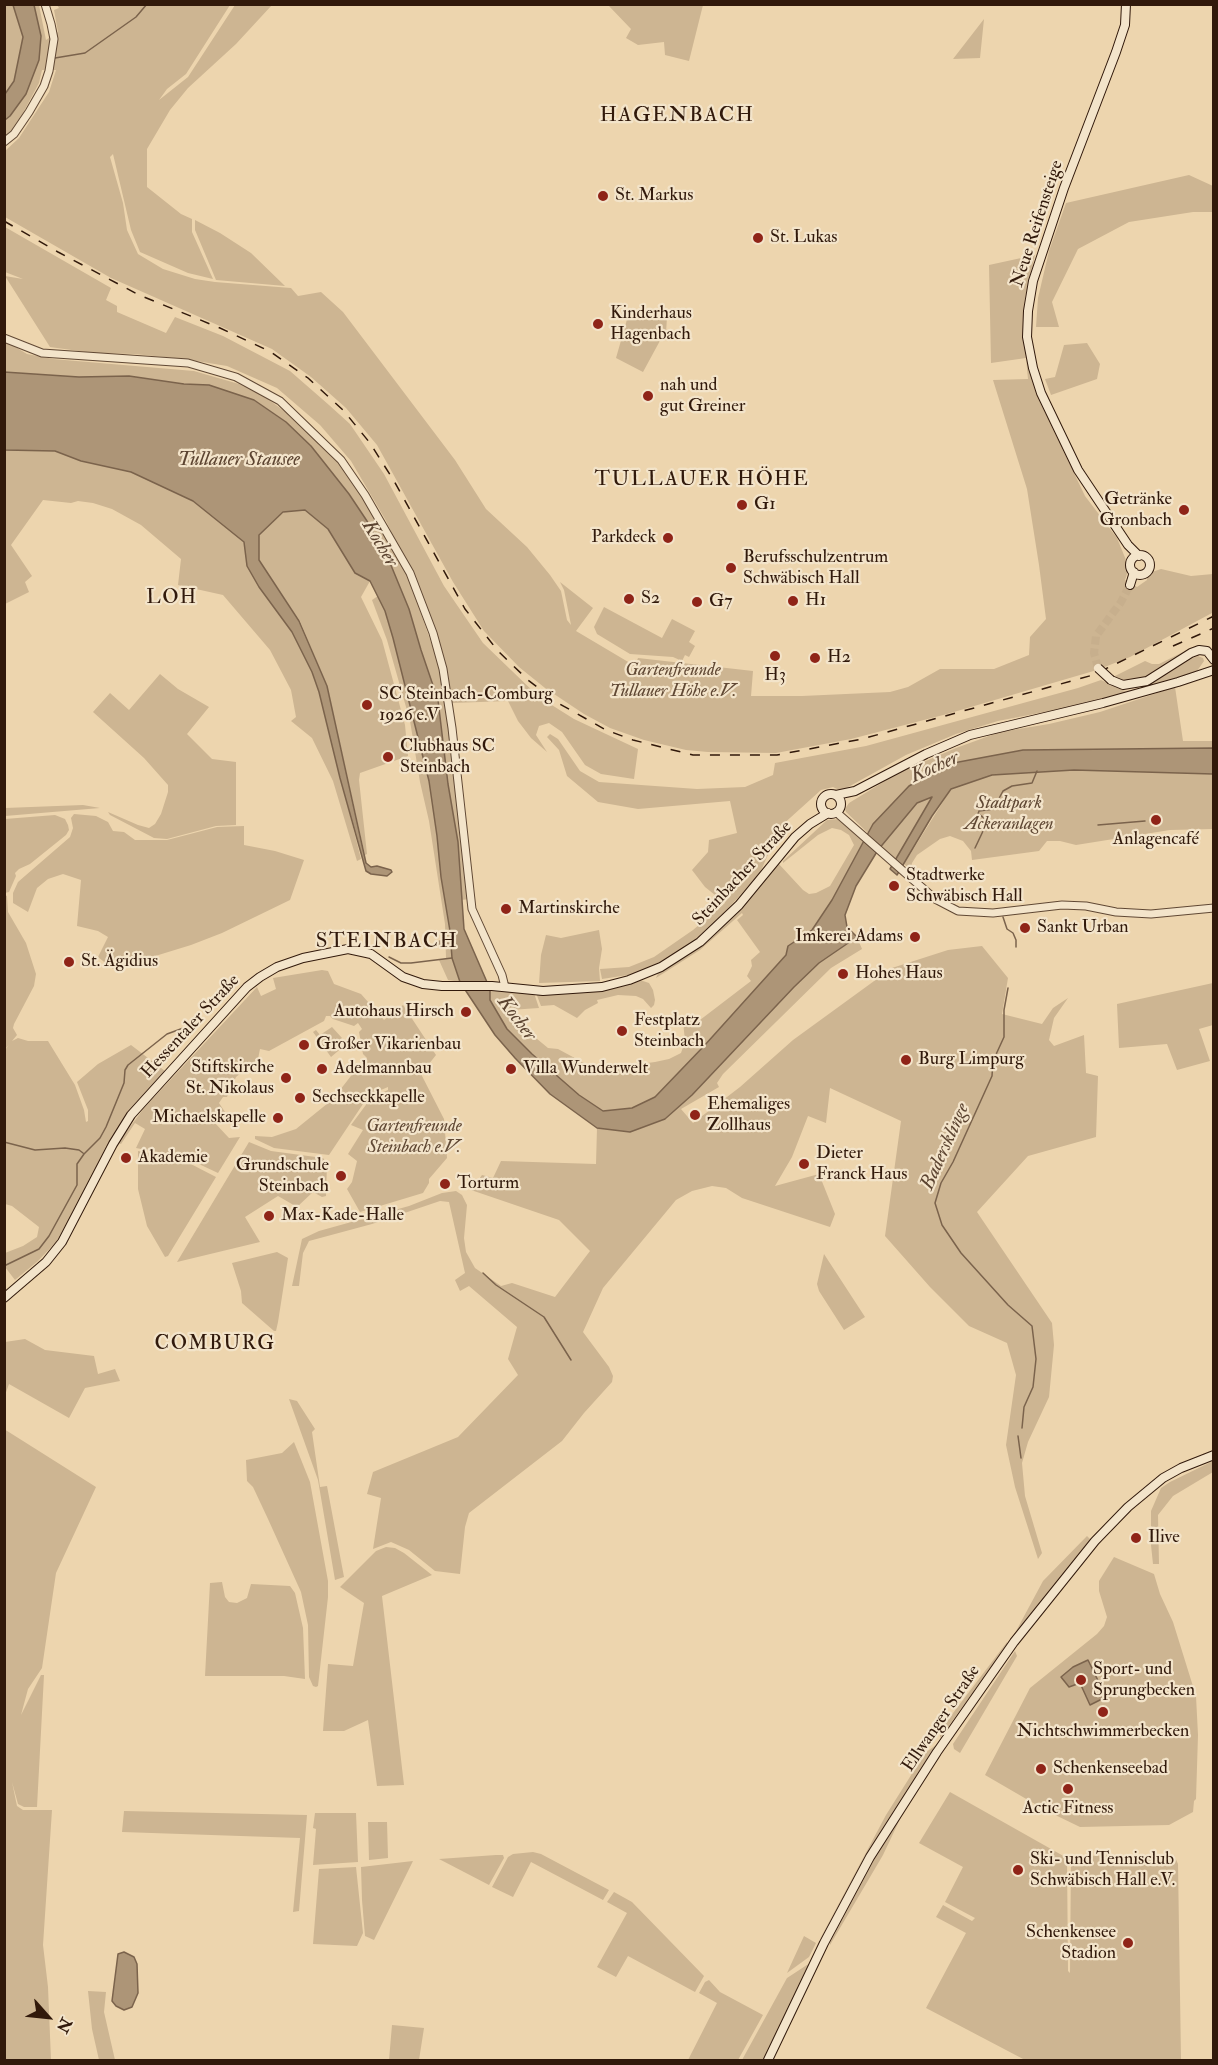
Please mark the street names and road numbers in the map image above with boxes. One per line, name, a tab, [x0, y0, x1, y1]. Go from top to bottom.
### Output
street label: Neue Reifensteige	[1007, 158, 1069, 290]
street label: Steinbacher Straße	[689, 817, 797, 931]
street label: Hessentaler Straße	[137, 971, 245, 1083]
street label: Ellwanger Straße	[898, 1662, 986, 1776]

